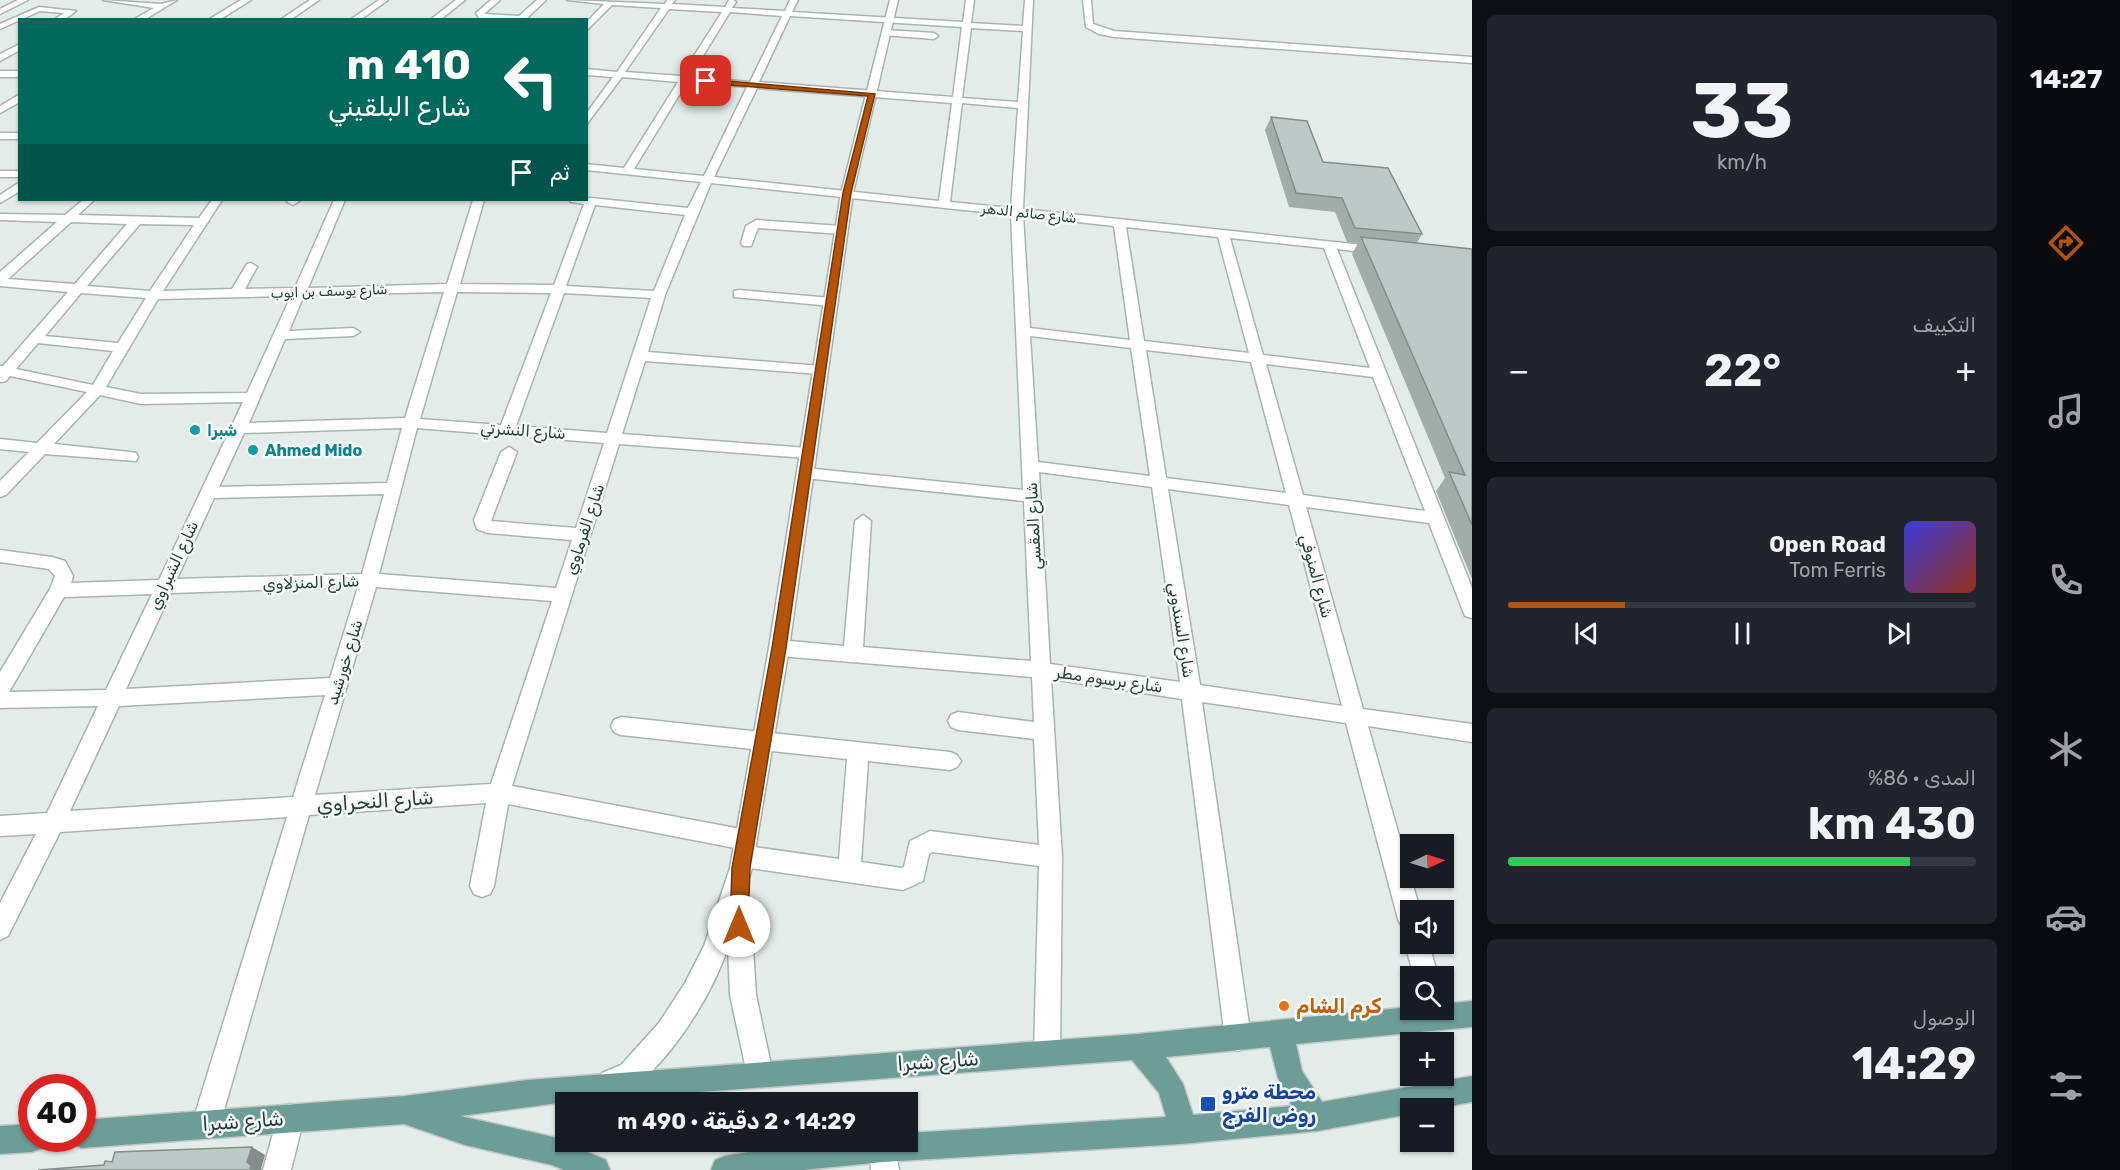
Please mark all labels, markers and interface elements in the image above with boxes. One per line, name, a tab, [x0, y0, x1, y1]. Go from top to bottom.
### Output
text: 410 m	[346, 40, 471, 90]
icon: left	[492, 42, 570, 120]
pin	[680, 55, 731, 106]
text: 14:27	[2030, 63, 2102, 95]
icon: arrive	[689, 64, 722, 97]
text: 33	[1691, 64, 1793, 157]
text: شارع البلقيني	[328, 91, 471, 123]
text: km/h	[1717, 150, 1767, 174]
icon: arrive	[505, 156, 538, 189]
text: ثم	[550, 159, 570, 186]
street label: شارع صائم الدهر	[979, 200, 1077, 229]
icon: directions	[2045, 222, 2087, 264]
street label: شارع يوسف بن ايوب	[270, 281, 388, 304]
text: التكييف	[1913, 313, 1976, 337]
text: 22°	[1704, 344, 1781, 397]
text: −	[1508, 351, 1529, 390]
text: +	[1955, 351, 1976, 390]
icon: music	[2045, 390, 2087, 432]
street label: شارع النشرتي	[479, 418, 566, 446]
place label: شبرا	[207, 421, 237, 440]
marker: شبرا	[188, 423, 202, 437]
place label: Ahmed Mido	[265, 441, 362, 460]
marker: Ahmed Mido	[246, 443, 260, 457]
street label: شارع الفرماوي	[561, 481, 610, 578]
street label: شارع المقسي	[1022, 482, 1048, 570]
street label: شارع الشبراوي	[145, 518, 204, 614]
text: Open Road	[1769, 531, 1886, 558]
street label: شارع المنوفي	[1293, 532, 1337, 621]
text: Tom Ferris	[1789, 558, 1886, 582]
icon: phone	[2045, 559, 2087, 601]
street label: شارع المنزلاوي	[262, 571, 360, 596]
street label: شارع السندوبي	[1162, 581, 1198, 680]
street label: شارع خورشيد	[322, 617, 368, 708]
icon: previous	[1570, 617, 1603, 650]
icon: pause	[1726, 617, 1759, 650]
icon: next	[1882, 617, 1915, 650]
street label: شارع برسوم مطر	[1053, 662, 1164, 698]
icon: climate	[2045, 728, 2087, 770]
text: المدى · 86%	[1868, 766, 1976, 790]
street label: شارع النحراوي	[316, 785, 434, 819]
text: 430 km	[1808, 797, 1976, 850]
north arrow	[1400, 834, 1454, 888]
map controls	[1400, 834, 1454, 1152]
position arrow	[707, 894, 771, 958]
icon: car	[2045, 896, 2087, 938]
button: sound	[1400, 900, 1454, 954]
button: search	[1400, 966, 1454, 1020]
place label: كرم الشام	[1296, 994, 1381, 1019]
marker: كرم الشام	[1277, 999, 1291, 1013]
text: الوصول	[1913, 1006, 1976, 1030]
button: +	[1400, 1032, 1454, 1086]
text: 14:29	[1852, 1037, 1976, 1090]
street label: شارع شبرا	[896, 1046, 980, 1078]
icon: filters	[2045, 1065, 2087, 1107]
speed limit sign: 40	[18, 1074, 96, 1152]
place label: محطة مترو روض الفرج	[1222, 1080, 1316, 1129]
marker: محطة مترو روض الفرج	[1199, 1095, 1217, 1113]
button: −	[1400, 1098, 1454, 1152]
street label: شارع شبرا	[201, 1106, 285, 1138]
text: 14:29 · 2 دقيقة · 490 m	[617, 1108, 856, 1135]

